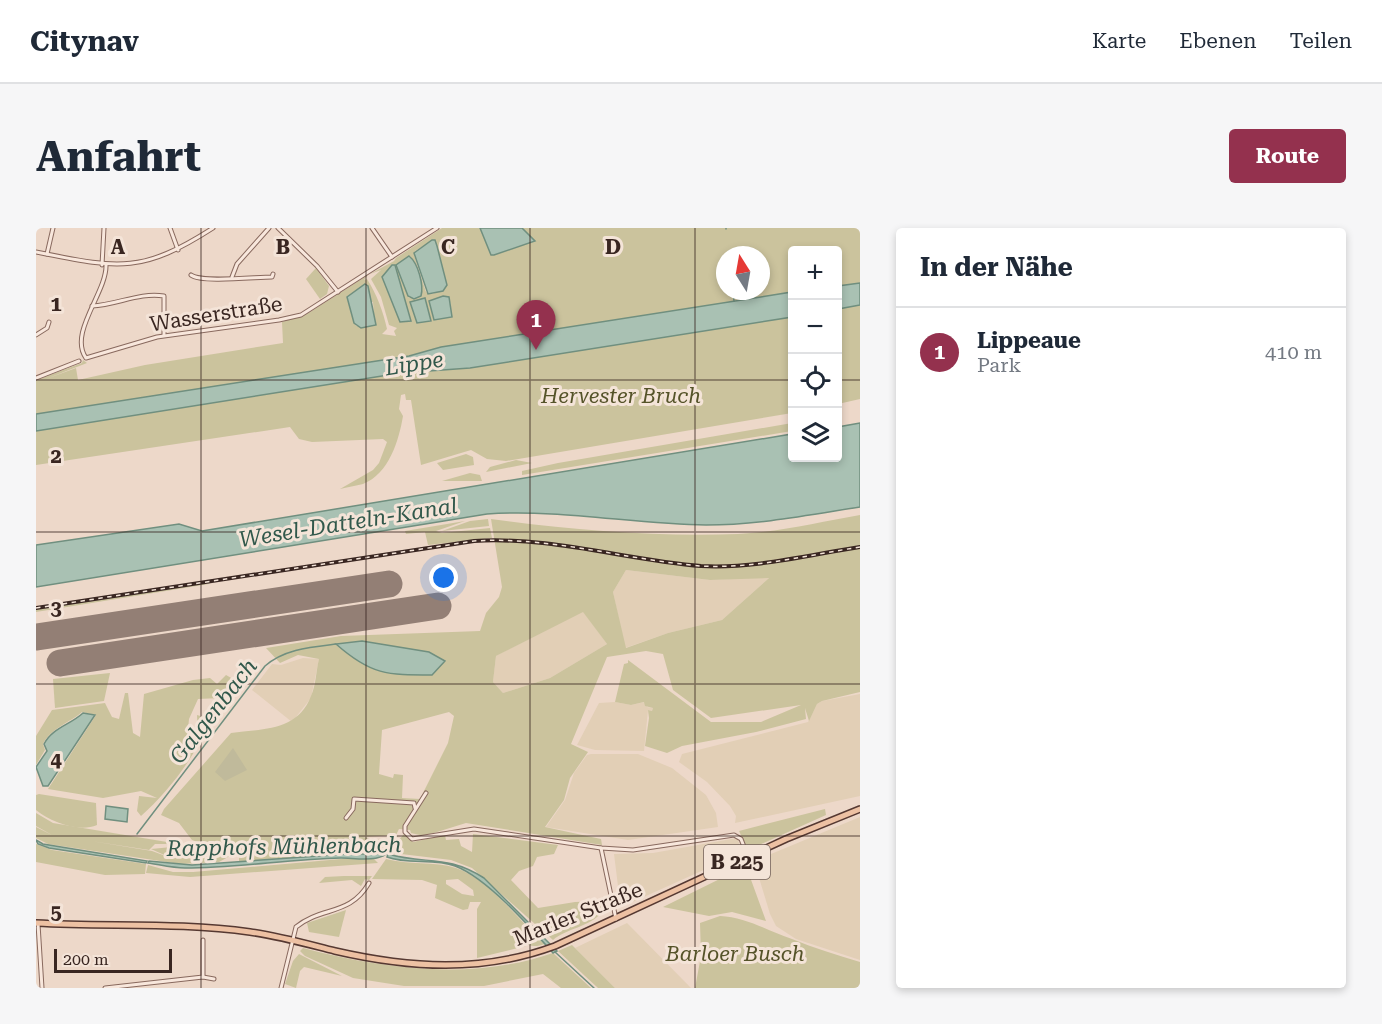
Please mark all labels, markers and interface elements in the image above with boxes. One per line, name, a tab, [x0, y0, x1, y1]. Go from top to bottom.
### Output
text: Citynav	[30, 25, 139, 58]
text: Karte	[1092, 29, 1146, 53]
text: Ebenen	[1179, 29, 1257, 53]
text: Teilen	[1290, 29, 1352, 53]
button: Route	[1229, 129, 1346, 183]
text: Anfahrt	[36, 132, 201, 181]
text: A	[111, 235, 126, 259]
text: B	[276, 235, 290, 259]
text: C	[441, 235, 455, 259]
text: D	[605, 235, 621, 259]
north arrow	[716, 246, 770, 300]
map controls	[788, 246, 842, 462]
button: +	[788, 246, 842, 300]
text: In der Nähe	[920, 252, 1073, 282]
text: 1	[50, 292, 62, 316]
street label: Wasserstraße	[148, 292, 284, 336]
pin: 1	[516, 300, 556, 350]
button: −	[788, 300, 842, 354]
text: Lippeaue	[977, 328, 1081, 353]
text: 1	[934, 340, 945, 364]
text: 410 m	[1265, 340, 1322, 364]
water label: Lippe	[382, 347, 445, 381]
text: Park	[977, 353, 1021, 377]
button: locate	[788, 354, 842, 408]
park label: Hervester Bruch	[540, 384, 701, 408]
button: layers	[788, 408, 842, 462]
text: 2	[50, 444, 62, 468]
water label: Wesel-Datteln-Kanal	[237, 493, 459, 552]
your location	[429, 563, 458, 592]
text: 3	[50, 596, 62, 620]
water label: Galgenbach	[165, 654, 262, 769]
text: 4	[50, 748, 62, 772]
water label: Rapphofs Mühlenbach	[165, 832, 402, 861]
road number: B 225	[704, 845, 770, 879]
street label: Marler Straße	[510, 877, 646, 951]
text: 5	[50, 900, 62, 924]
park label: Barloer Busch	[665, 942, 805, 966]
scale bar	[54, 946, 172, 974]
text: 200 m	[63, 950, 109, 969]

